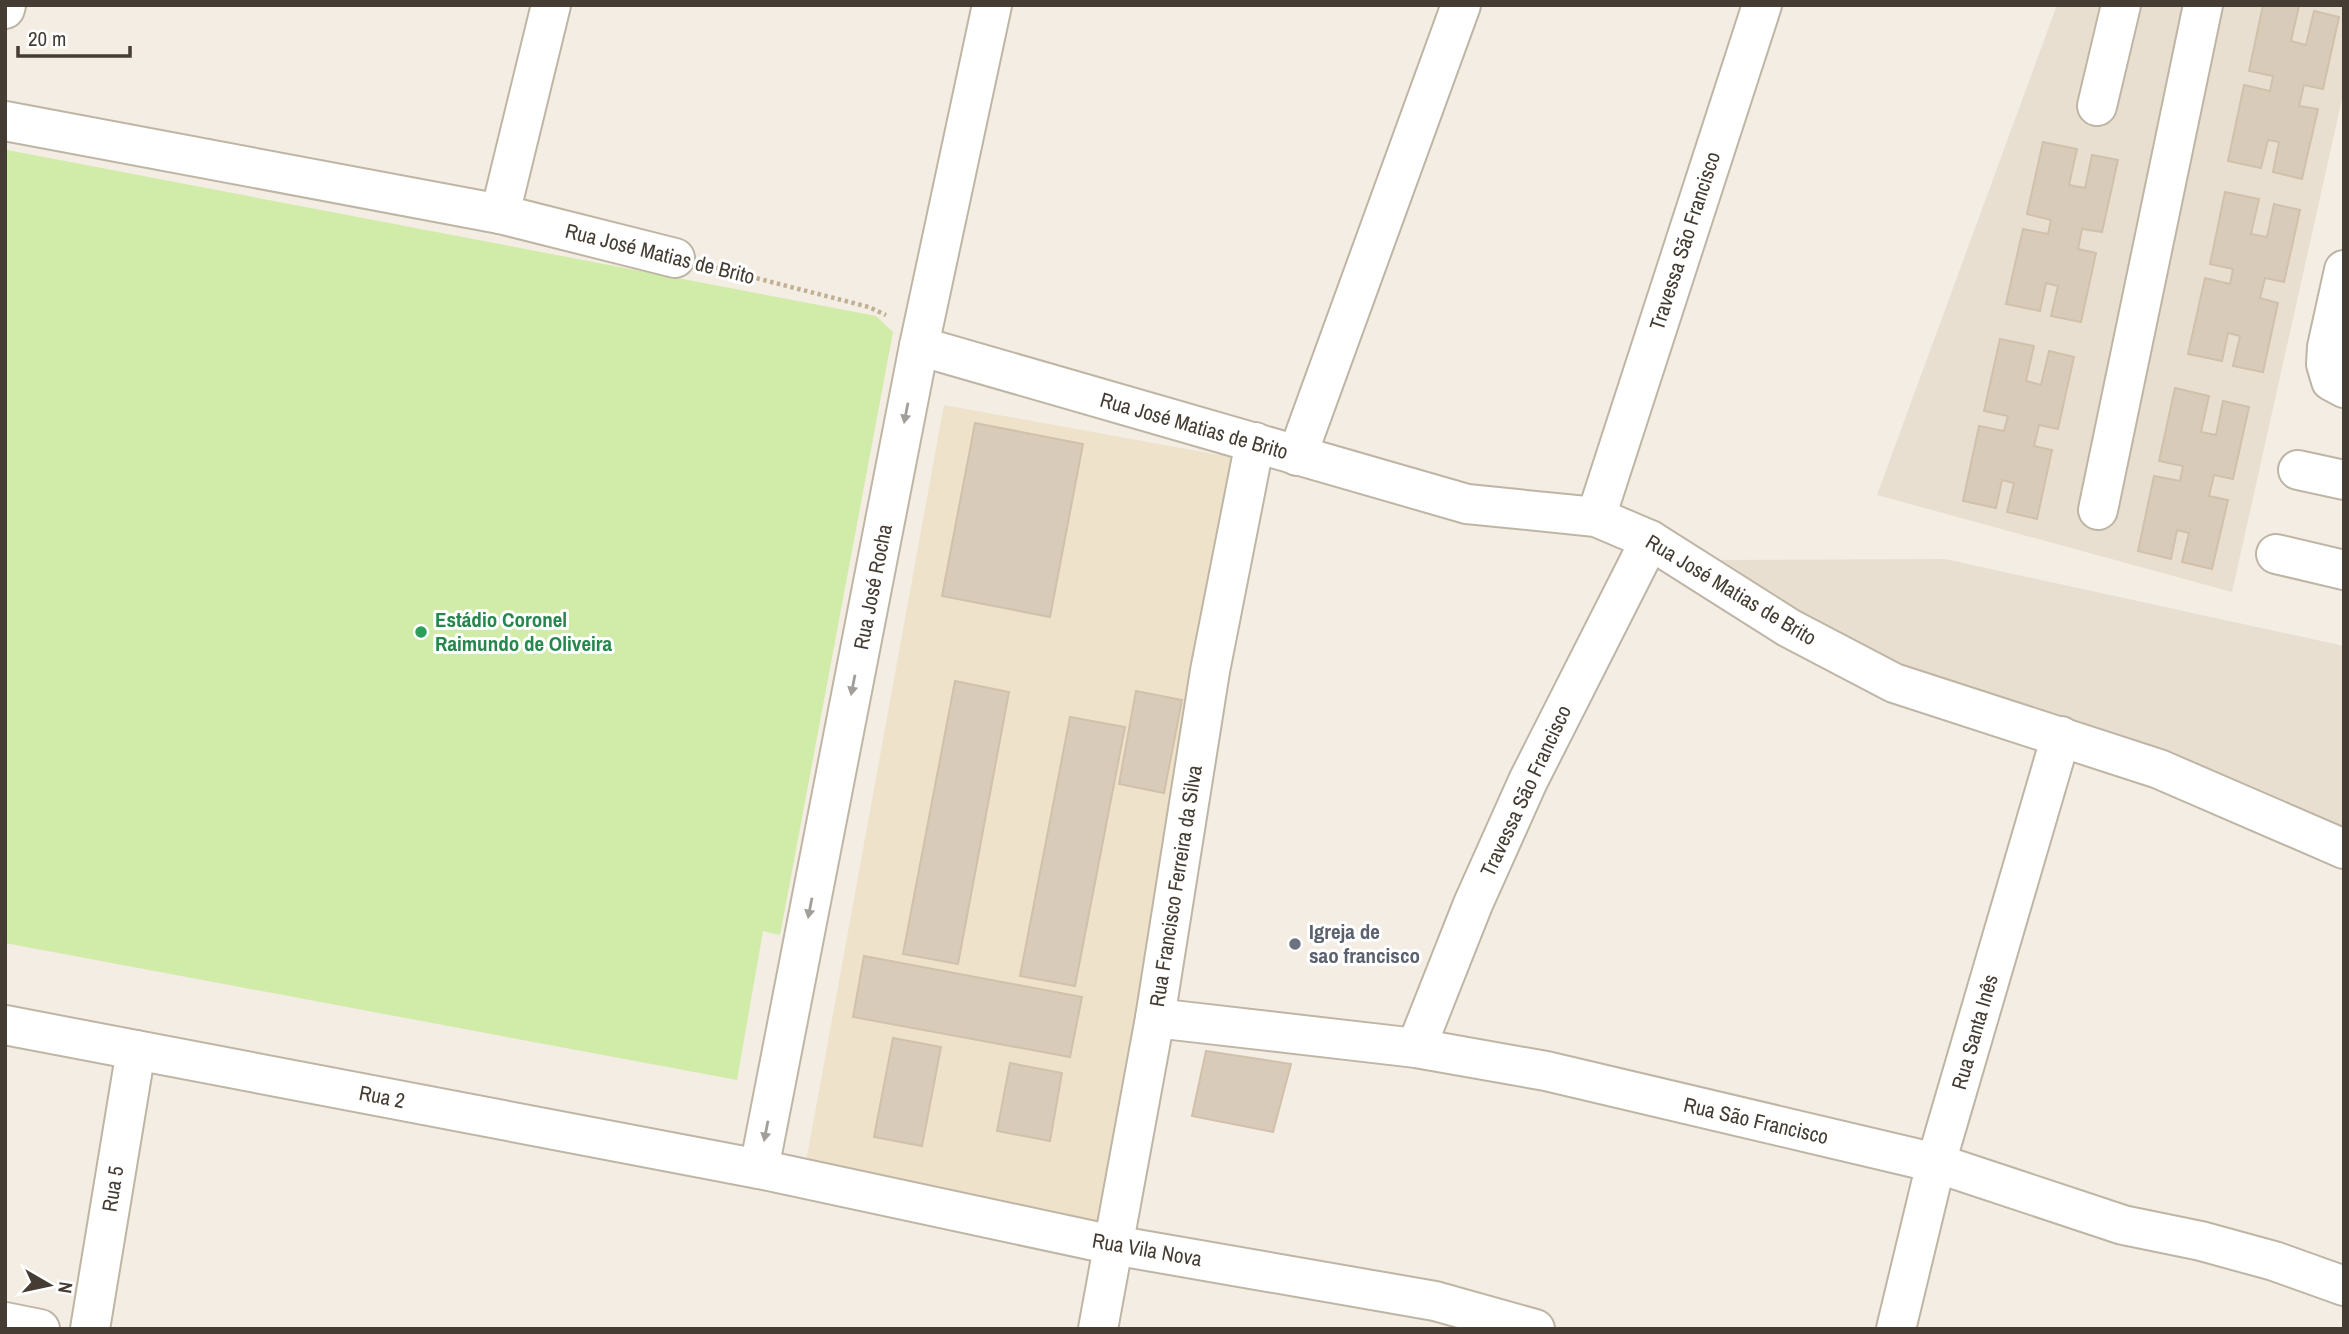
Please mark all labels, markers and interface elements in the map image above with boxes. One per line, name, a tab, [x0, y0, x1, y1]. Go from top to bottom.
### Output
scale bar	[18, 14, 130, 58]
text: 20 m	[28, 24, 66, 53]
street label: Travessa São Francisco	[1642, 148, 1727, 334]
street label: Rua José Matias de Brito	[562, 216, 758, 291]
street label: Rua José Matias de Brito	[1097, 385, 1292, 466]
one-way arrow	[901, 402, 912, 424]
street label: Rua José Rocha	[846, 521, 899, 652]
street label: Rua José Matias de Brito	[1641, 527, 1822, 652]
place label: Estádio Coronel Raimundo de Oliveira	[435, 605, 612, 658]
marker: Estádio Coronel Raimundo de Oliveira	[413, 624, 429, 640]
one-way arrow	[848, 674, 859, 696]
street label: Travessa São Francisco	[1473, 700, 1578, 881]
street label: Rua Francisco Ferreira da Silva	[1142, 763, 1209, 1009]
one-way arrow	[804, 897, 815, 919]
place label: Igreja de sao francisco	[1309, 917, 1420, 970]
marker: Igreja de sao francisco	[1287, 936, 1303, 952]
street label: Rua Santa Inês	[1944, 971, 2005, 1093]
street label: Rua 2	[357, 1078, 407, 1115]
street label: Rua São Francisco	[1681, 1090, 1831, 1151]
one-way arrow	[761, 1120, 772, 1142]
street label: Rua 5	[95, 1164, 130, 1214]
street label: Rua Vila Nova	[1090, 1226, 1205, 1273]
north arrow	[14, 1250, 84, 1320]
text: N	[52, 1280, 80, 1295]

